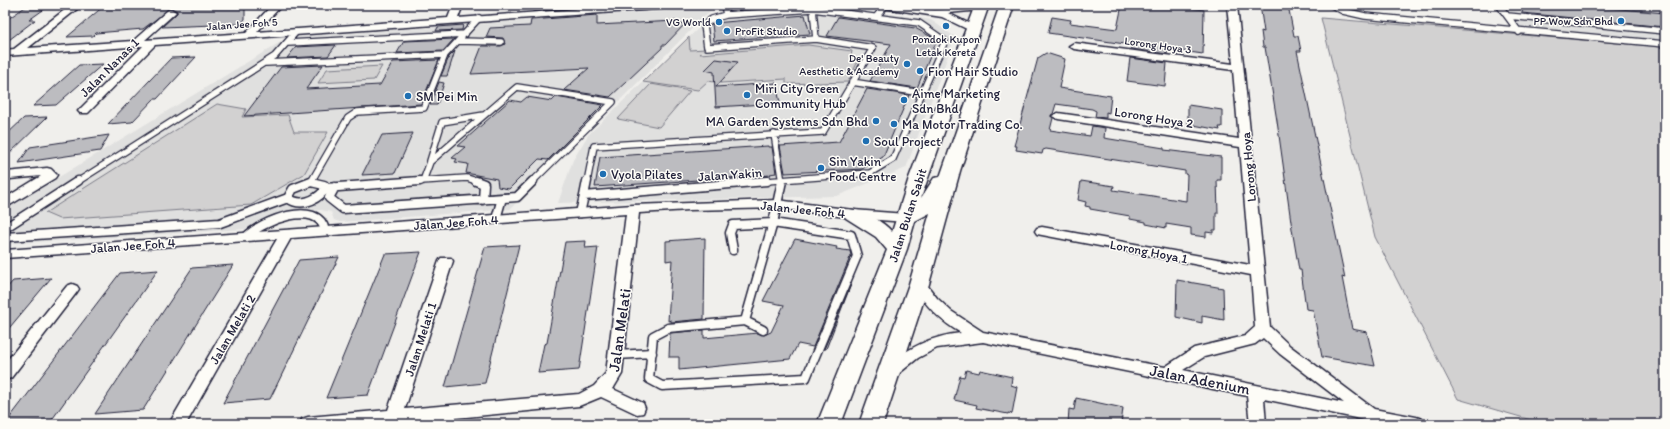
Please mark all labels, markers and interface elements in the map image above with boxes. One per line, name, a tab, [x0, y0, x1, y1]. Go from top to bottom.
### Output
place label: PP Wow Sdn Bhd	[1533, 15, 1613, 28]
street label: Jalan Jee Foh 5	[206, 16, 278, 33]
place label: VG World	[666, 16, 711, 29]
marker: PP Wow Sdn Bhd	[1616, 16, 1626, 26]
marker: VG World	[714, 17, 724, 27]
marker: Pondok Kupon Letak Kereta	[941, 21, 951, 31]
place label: ProFit Studio	[735, 25, 798, 38]
marker: ProFit Studio	[722, 26, 732, 36]
place label: Pondok Kupon Letak Kereta	[912, 33, 980, 59]
street label: Lorong Hoya 3	[1124, 34, 1192, 57]
street label: Jalan Nanas 1	[77, 35, 142, 100]
place label: De' Beauty Aesthetic & Academy	[799, 52, 900, 78]
marker: De' Beauty Aesthetic & Academy	[902, 59, 912, 69]
place label: Fion Hair Studio	[928, 64, 1019, 79]
marker: Fion Hair Studio	[915, 66, 925, 76]
place label: Miri City Green Community Hub	[755, 81, 846, 111]
place label: Aime Marketing Sdn Bhd	[912, 86, 1001, 116]
place label: SM Pei Min	[416, 89, 478, 104]
marker: Miri City Green Community Hub	[742, 90, 752, 100]
marker: SM Pei Min	[403, 91, 413, 101]
marker: Aime Marketing Sdn Bhd	[899, 95, 909, 105]
street label: Lorong Hoya 2	[1113, 104, 1195, 131]
place label: MA Garden Systems Sdn Bhd	[706, 114, 868, 129]
marker: MA Garden Systems Sdn Bhd	[871, 116, 881, 126]
place label: Ma Motor Trading Co.	[902, 117, 1023, 132]
marker: Ma Motor Trading Co.	[889, 119, 899, 129]
street label: Lorong Hoya	[1238, 131, 1259, 202]
place label: Soul Project	[874, 134, 941, 149]
marker: Soul Project	[861, 136, 871, 146]
place label: Sin Yakin Food Centre	[829, 154, 896, 184]
marker: Sin Yakin Food Centre	[816, 163, 826, 173]
street label: Jalan Yakin	[697, 165, 763, 184]
street label: Jalan Bulan Sabit	[885, 166, 930, 264]
place label: Vyola Pilates	[611, 167, 682, 182]
marker: Vyola Pilates	[598, 169, 608, 179]
street label: Jalan Jee Foh 4	[760, 198, 846, 221]
street label: Jalan Jee Foh 4	[413, 212, 499, 233]
street label: Jalan Jee Foh 4	[90, 235, 176, 256]
street label: Lorong Hoya 1	[1109, 237, 1189, 266]
street label: Jalan Melati	[604, 287, 635, 373]
street label: Jalan Melati 2	[206, 292, 258, 367]
street label: Jalan Melati 1	[401, 300, 440, 378]
street label: Jalan Adenium	[1148, 360, 1252, 399]

